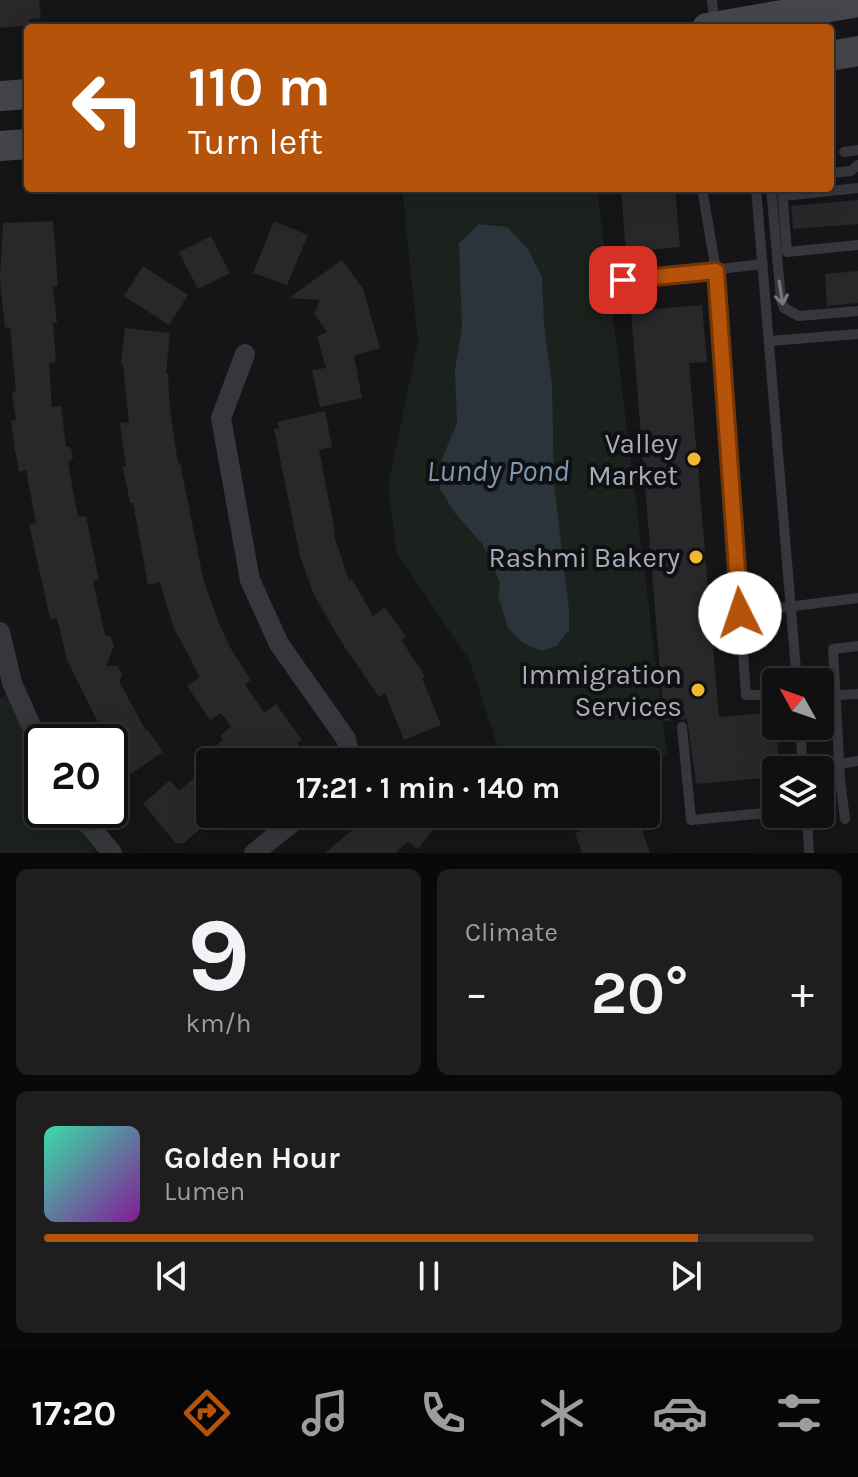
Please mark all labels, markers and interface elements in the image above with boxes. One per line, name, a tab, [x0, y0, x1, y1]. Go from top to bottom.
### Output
text: 110 m	[188, 54, 331, 119]
icon: left	[56, 56, 160, 160]
text: Turn left	[188, 121, 323, 163]
pin	[589, 246, 657, 314]
icon: arrive	[601, 258, 645, 302]
one-way arrow	[775, 280, 790, 306]
place label: Valley Market	[588, 427, 678, 492]
marker: Valley Market	[685, 450, 703, 468]
water label: Lundy Pond	[427, 453, 569, 489]
place label: Rashmi Bakery	[489, 541, 680, 574]
marker: Rashmi Bakery	[687, 548, 705, 566]
position arrow	[698, 571, 782, 655]
place label: Immigration Services	[521, 658, 682, 723]
north arrow	[762, 668, 834, 740]
map controls	[762, 668, 834, 828]
marker: Immigration Services	[689, 681, 707, 699]
speed limit sign: 20	[24, 724, 128, 828]
button: layers	[762, 756, 834, 828]
text: 17:21 · 1 min · 140 m	[296, 770, 560, 806]
text: 9	[187, 895, 250, 1016]
text: Climate	[465, 917, 558, 948]
text: 20°	[591, 958, 688, 1028]
text: −	[465, 968, 488, 1019]
text: +	[791, 968, 814, 1019]
text: km/h	[186, 1008, 251, 1039]
text: Golden Hour	[164, 1140, 340, 1176]
text: Lumen	[164, 1176, 245, 1207]
icon: previous	[150, 1254, 194, 1298]
icon: pause	[407, 1254, 451, 1298]
icon: next	[664, 1254, 708, 1298]
icon: directions	[179, 1385, 235, 1441]
icon: music	[297, 1385, 353, 1441]
icon: phone	[415, 1385, 471, 1441]
icon: climate	[534, 1385, 590, 1441]
icon: car	[652, 1385, 708, 1441]
icon: filters	[771, 1385, 827, 1441]
text: 17:20	[31, 1392, 116, 1434]

